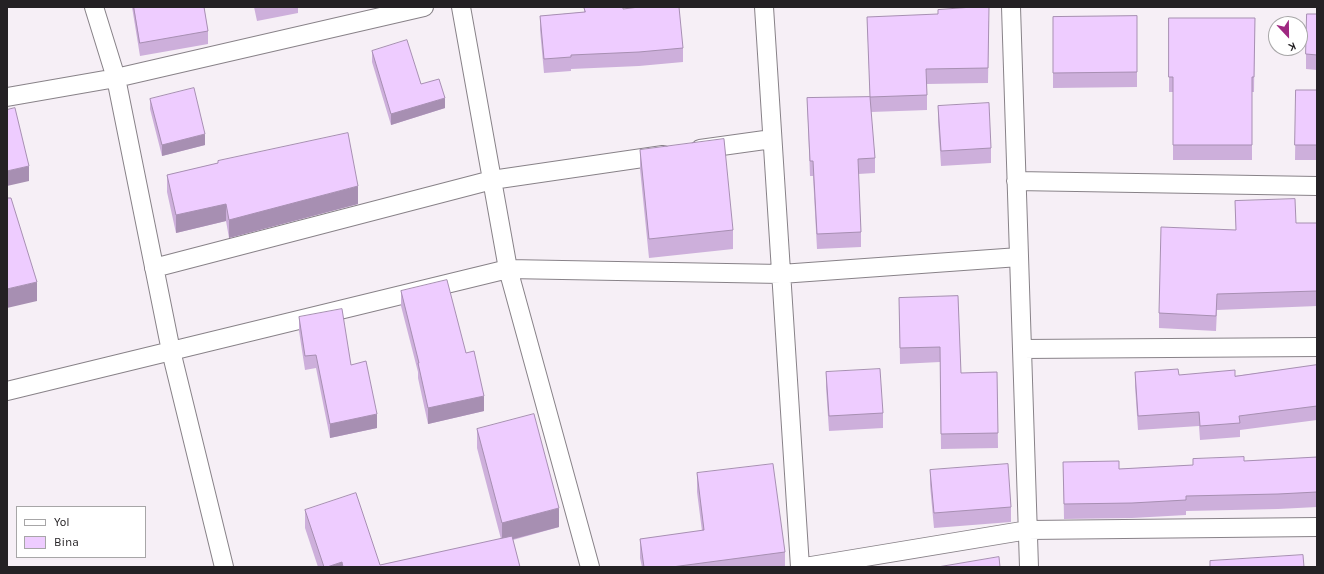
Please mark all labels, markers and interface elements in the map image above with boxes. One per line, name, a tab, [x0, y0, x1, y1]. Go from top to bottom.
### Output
north arrow	[1268, 16, 1308, 56]
text: K	[1287, 39, 1298, 54]
legend	[16, 506, 146, 558]
text: Yol	[54, 515, 70, 529]
text: Bina	[54, 535, 79, 549]

